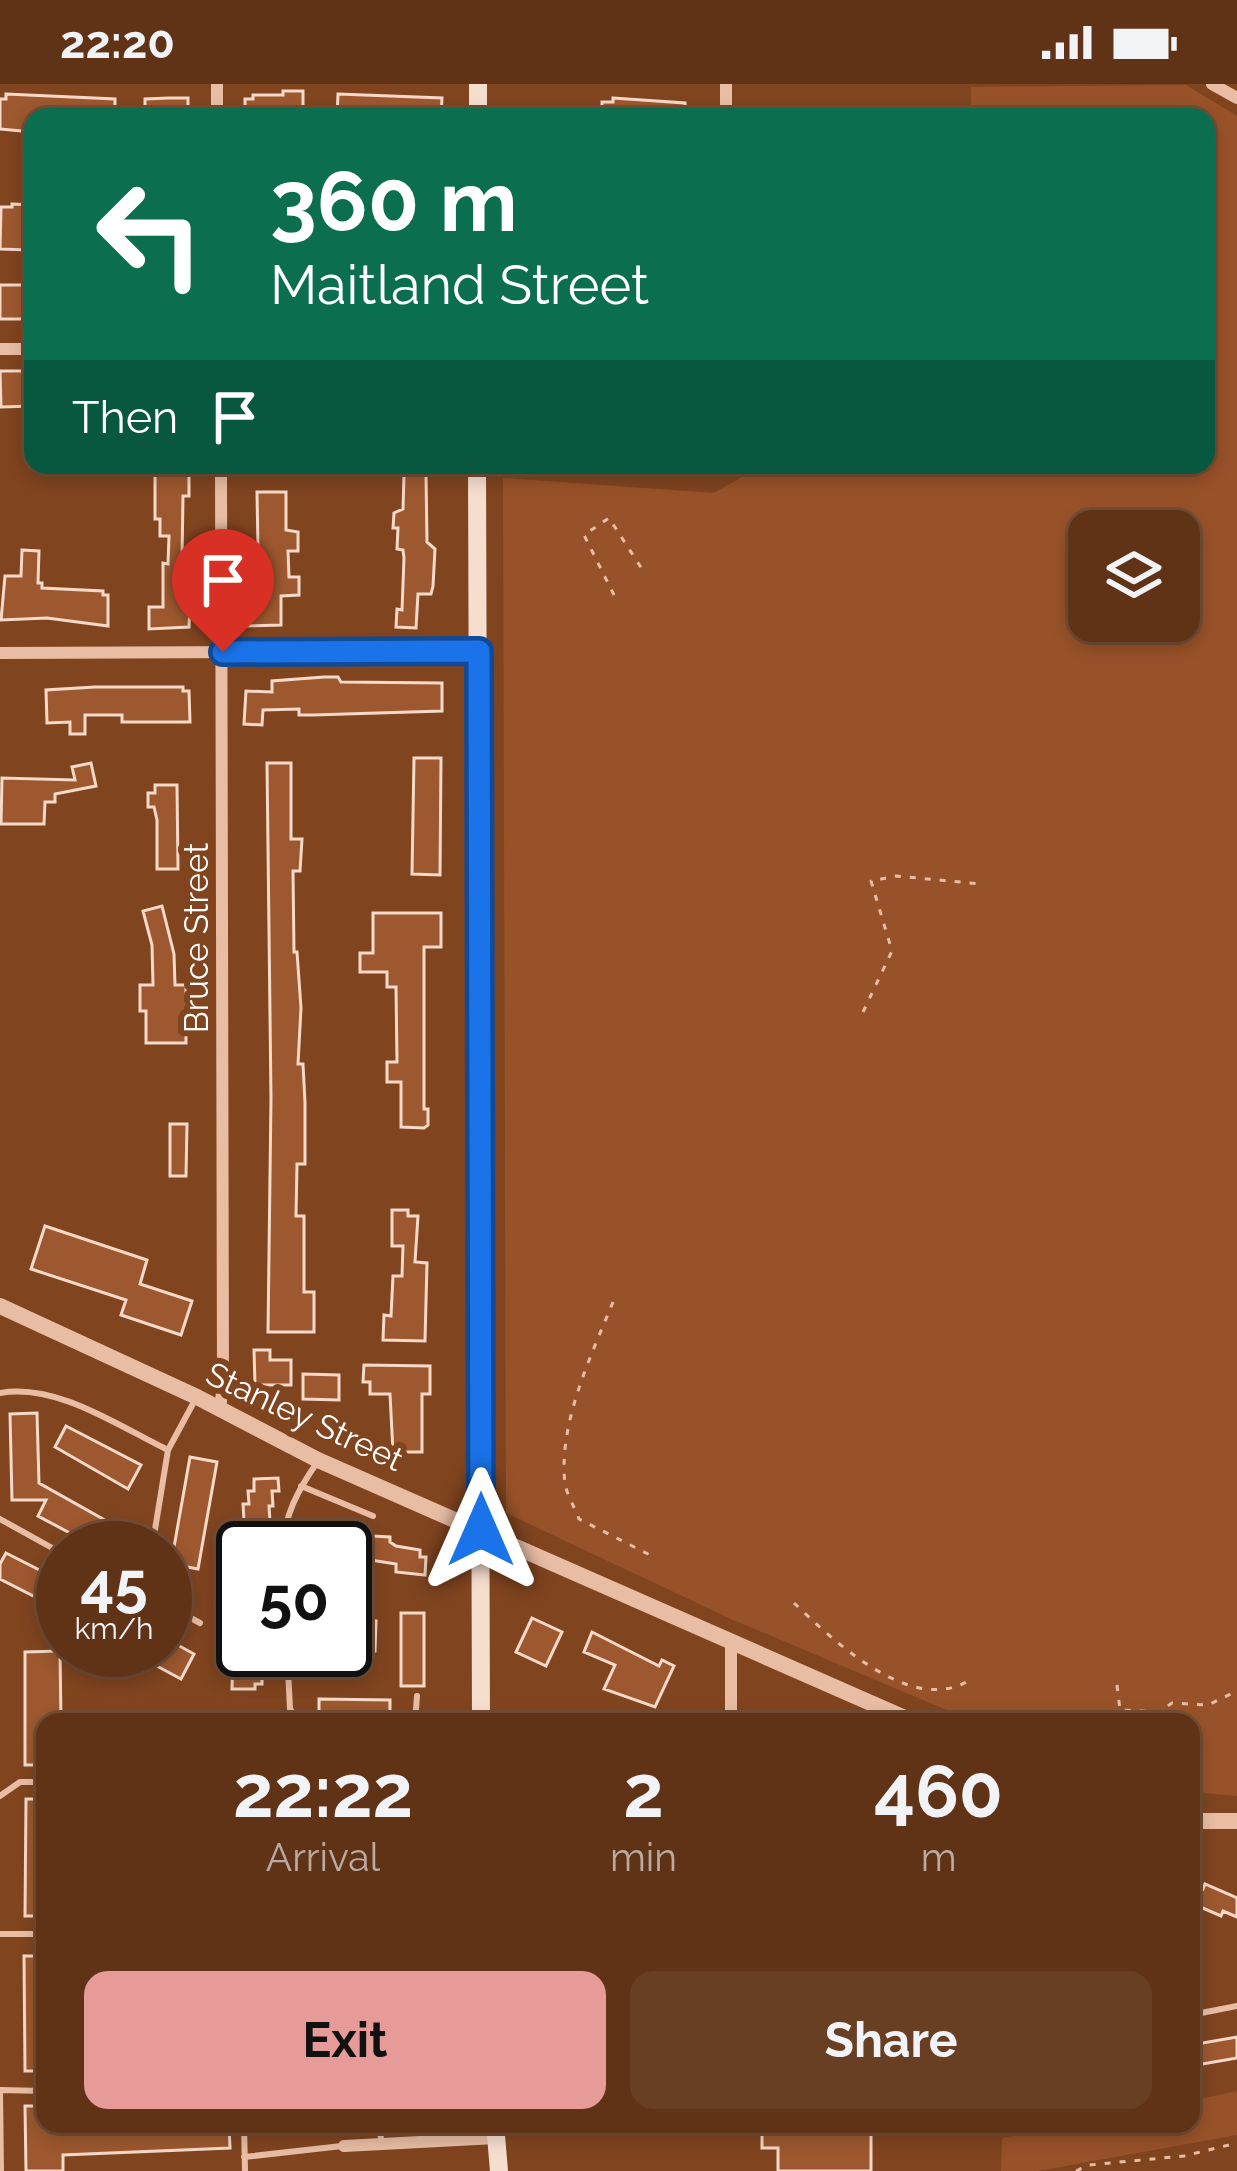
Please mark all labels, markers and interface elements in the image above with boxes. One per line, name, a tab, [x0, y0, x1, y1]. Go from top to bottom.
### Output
text: 22:20	[60, 16, 175, 69]
text: 360 m	[270, 152, 518, 251]
icon: left	[72, 156, 228, 312]
text: Maitland Street	[270, 253, 649, 317]
icon: arrive	[202, 384, 268, 450]
text: Then	[72, 391, 178, 444]
map controls	[1068, 510, 1200, 642]
button: layers	[1068, 510, 1200, 642]
pin	[172, 529, 274, 652]
icon: arrive	[190, 547, 256, 613]
street label: Bruce Street	[177, 843, 216, 1033]
street label: Stanley Street	[200, 1354, 409, 1479]
position arrow	[418, 1467, 544, 1593]
speed limit sign: 50	[216, 1521, 372, 1677]
text: 45	[80, 1549, 148, 1619]
text: km/h	[74, 1611, 154, 1646]
text: 22:22	[233, 1749, 413, 1834]
text: 2	[623, 1749, 664, 1834]
text: 460	[874, 1749, 1003, 1834]
text: Arrival	[266, 1834, 380, 1880]
text: min	[610, 1834, 677, 1880]
text: m	[921, 1834, 956, 1880]
button: Exit	[84, 1971, 606, 2109]
button: Share	[630, 1971, 1152, 2109]

